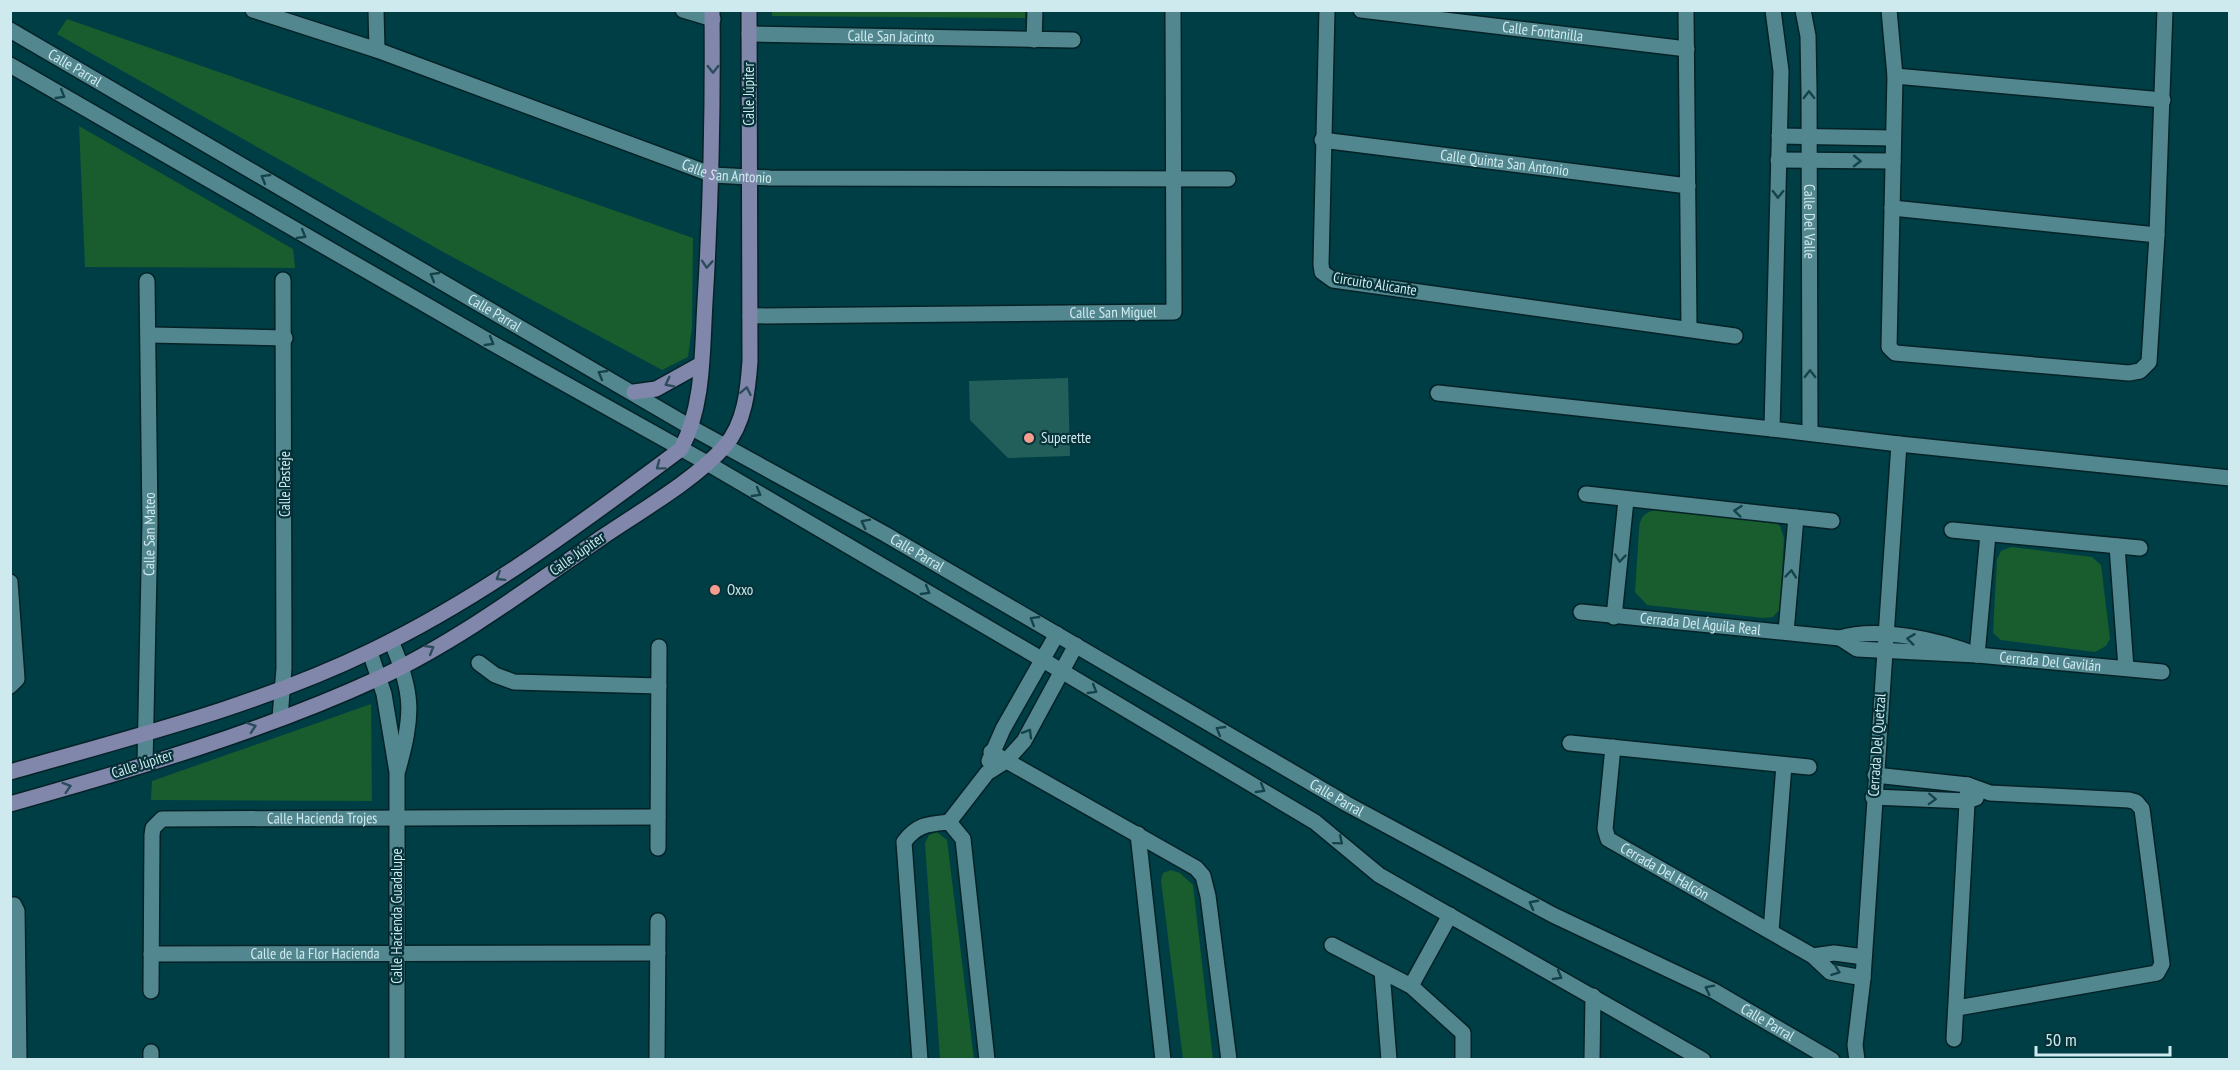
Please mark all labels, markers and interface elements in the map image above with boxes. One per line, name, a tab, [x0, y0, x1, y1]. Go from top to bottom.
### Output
street label: Calle Fontanilla	[1501, 17, 1584, 46]
street label: Calle San Jacinto	[847, 26, 934, 46]
street label: Calle Parral	[45, 44, 106, 91]
street label: Calle Júpiter	[739, 61, 758, 126]
one-way arrow	[707, 64, 719, 73]
one-way arrow	[55, 88, 65, 99]
one-way arrow	[1803, 90, 1815, 99]
street label: Calle Quinta San Antonio	[1439, 145, 1570, 180]
street label: Calle San Antonio	[679, 154, 772, 187]
one-way arrow	[1852, 155, 1861, 167]
one-way arrow	[261, 174, 271, 185]
street label: Calle Del Valle	[1800, 184, 1819, 259]
one-way arrow	[1771, 190, 1784, 199]
one-way arrow	[296, 227, 307, 239]
one-way arrow	[701, 259, 714, 268]
street label: Circuito Alicante	[1332, 268, 1418, 300]
one-way arrow	[430, 272, 440, 283]
street label: Calle Parral	[464, 289, 526, 336]
street label: Calle San Miguel	[1069, 302, 1157, 322]
one-way arrow	[484, 335, 494, 346]
one-way arrow	[1804, 369, 1816, 378]
one-way arrow	[598, 370, 609, 381]
one-way arrow	[665, 376, 675, 387]
one-way arrow	[739, 387, 752, 397]
place label: Superette	[1041, 428, 1091, 447]
marker: Superette	[1022, 431, 1036, 445]
street label: Calle Pasteje	[275, 451, 294, 517]
one-way arrow	[655, 458, 666, 469]
one-way arrow	[751, 485, 761, 497]
street label: Calle San Mateo	[139, 492, 159, 576]
one-way arrow	[1733, 505, 1742, 518]
one-way arrow	[860, 519, 871, 530]
street label: Calle Júpiter	[545, 527, 609, 580]
street label: Calle Parral	[887, 529, 948, 576]
one-way arrow	[1614, 553, 1627, 562]
one-way arrow	[496, 570, 507, 581]
one-way arrow	[1784, 570, 1797, 579]
place label: Oxxo	[727, 580, 753, 599]
marker: Oxxo	[708, 583, 722, 597]
one-way arrow	[919, 584, 930, 596]
street label: Cerrada Del Águila Real	[1639, 608, 1762, 639]
one-way arrow	[1030, 616, 1040, 627]
one-way arrow	[1907, 633, 1916, 645]
one-way arrow	[424, 645, 435, 656]
street label: Cerrada Del Gavilán	[1999, 647, 2102, 675]
one-way arrow	[1087, 683, 1097, 695]
street label: Cerrada Del Quetzal	[1863, 692, 1890, 797]
one-way arrow	[246, 722, 257, 735]
one-way arrow	[1216, 725, 1226, 737]
one-way arrow	[1021, 729, 1033, 739]
street label: Calle Júpiter	[109, 744, 176, 782]
street label: Calle Parral	[1307, 774, 1368, 821]
one-way arrow	[61, 782, 72, 794]
one-way arrow	[1255, 782, 1265, 794]
one-way arrow	[1927, 793, 1936, 806]
street label: Calle Hacienda Trojes	[267, 808, 377, 828]
one-way arrow	[1332, 834, 1343, 845]
street label: Cerrada Del Halcón	[1617, 838, 1713, 904]
street label: Calle Hacienda Guadalupe	[387, 848, 406, 984]
one-way arrow	[1529, 900, 1539, 911]
street label: Calle de la Flor Hacienda	[250, 944, 380, 963]
one-way arrow	[1830, 964, 1840, 977]
one-way arrow	[1552, 969, 1562, 980]
one-way arrow	[1704, 984, 1715, 996]
street label: Calle Parral	[1737, 999, 1799, 1045]
scale bar	[2036, 1019, 2170, 1057]
text: 50 m	[2045, 1028, 2077, 1051]

